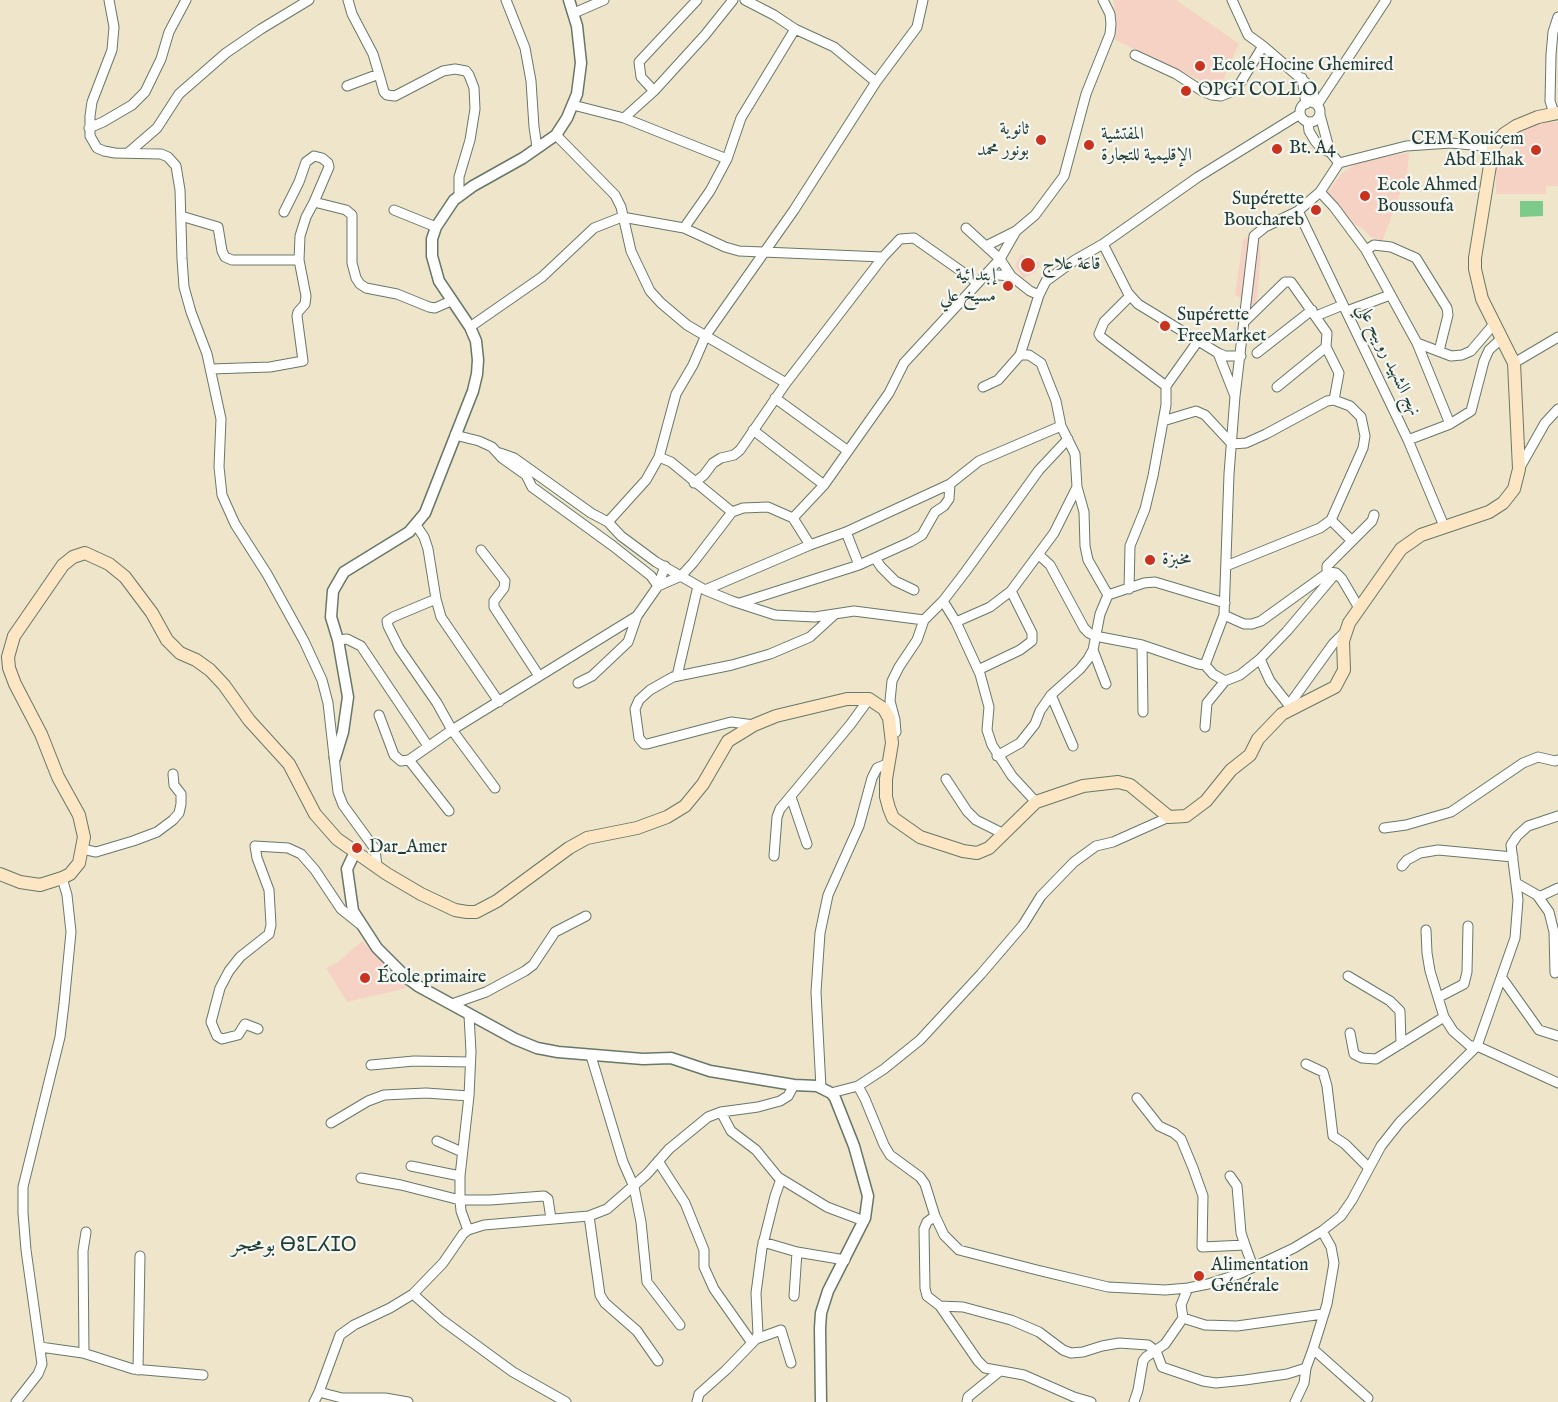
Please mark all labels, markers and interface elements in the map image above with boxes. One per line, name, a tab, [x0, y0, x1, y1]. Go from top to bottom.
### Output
place label: Ecole Hocine Ghemired	[1212, 55, 1393, 77]
marker: Ecole Hocine Ghemired	[1193, 59, 1207, 73]
place label: OPGI COLLO	[1198, 80, 1317, 102]
marker: OPGI COLLO	[1179, 84, 1193, 98]
place label: ثانوية بونور محمد	[977, 119, 1029, 162]
place label: المفتشية الإقليمية للتجارة	[1101, 124, 1192, 166]
place label: CEM Kouicem Abd Elhak	[1411, 129, 1524, 172]
marker: ثانوية بونور محمد	[1034, 133, 1048, 147]
marker: المفتشية الإقليمية للتجارة	[1082, 138, 1096, 152]
place label: Bt. A4	[1289, 138, 1336, 160]
marker: Bt. A4	[1270, 142, 1284, 156]
marker: CEM Kouicem Abd Elhak	[1529, 143, 1543, 157]
place label: Ecole Ahmed Boussoufa	[1377, 175, 1477, 218]
place label: Supérette Bouchareb	[1224, 189, 1304, 232]
marker: Ecole Ahmed Boussoufa	[1358, 189, 1372, 203]
marker: Supérette Bouchareb	[1309, 203, 1323, 217]
place label: قاعة علاج	[1042, 254, 1101, 276]
marker: قاعة علاج	[1019, 256, 1037, 274]
place label: إبتدائية مسيخ علي	[940, 265, 996, 308]
marker: إبتدائية مسيخ علي	[1001, 279, 1015, 293]
street label: نهج الشهيد رويبح علي	[1351, 300, 1425, 420]
place label: Supérette FreeMarket	[1177, 305, 1266, 348]
marker: Supérette FreeMarket	[1158, 319, 1172, 333]
place label: مخبزة	[1162, 549, 1191, 571]
marker: مخبزة	[1143, 553, 1157, 567]
place label: Dar_Amer	[369, 837, 447, 859]
marker: Dar_Amer	[350, 841, 364, 855]
place label: École primaire	[377, 967, 486, 989]
marker: École primaire	[358, 971, 372, 985]
district label: بومحجر ⴱⵓⵎⵃⵊⵔ	[231, 1234, 357, 1260]
place label: Alimentation Générale	[1211, 1255, 1309, 1298]
marker: Alimentation Générale	[1192, 1269, 1206, 1283]

